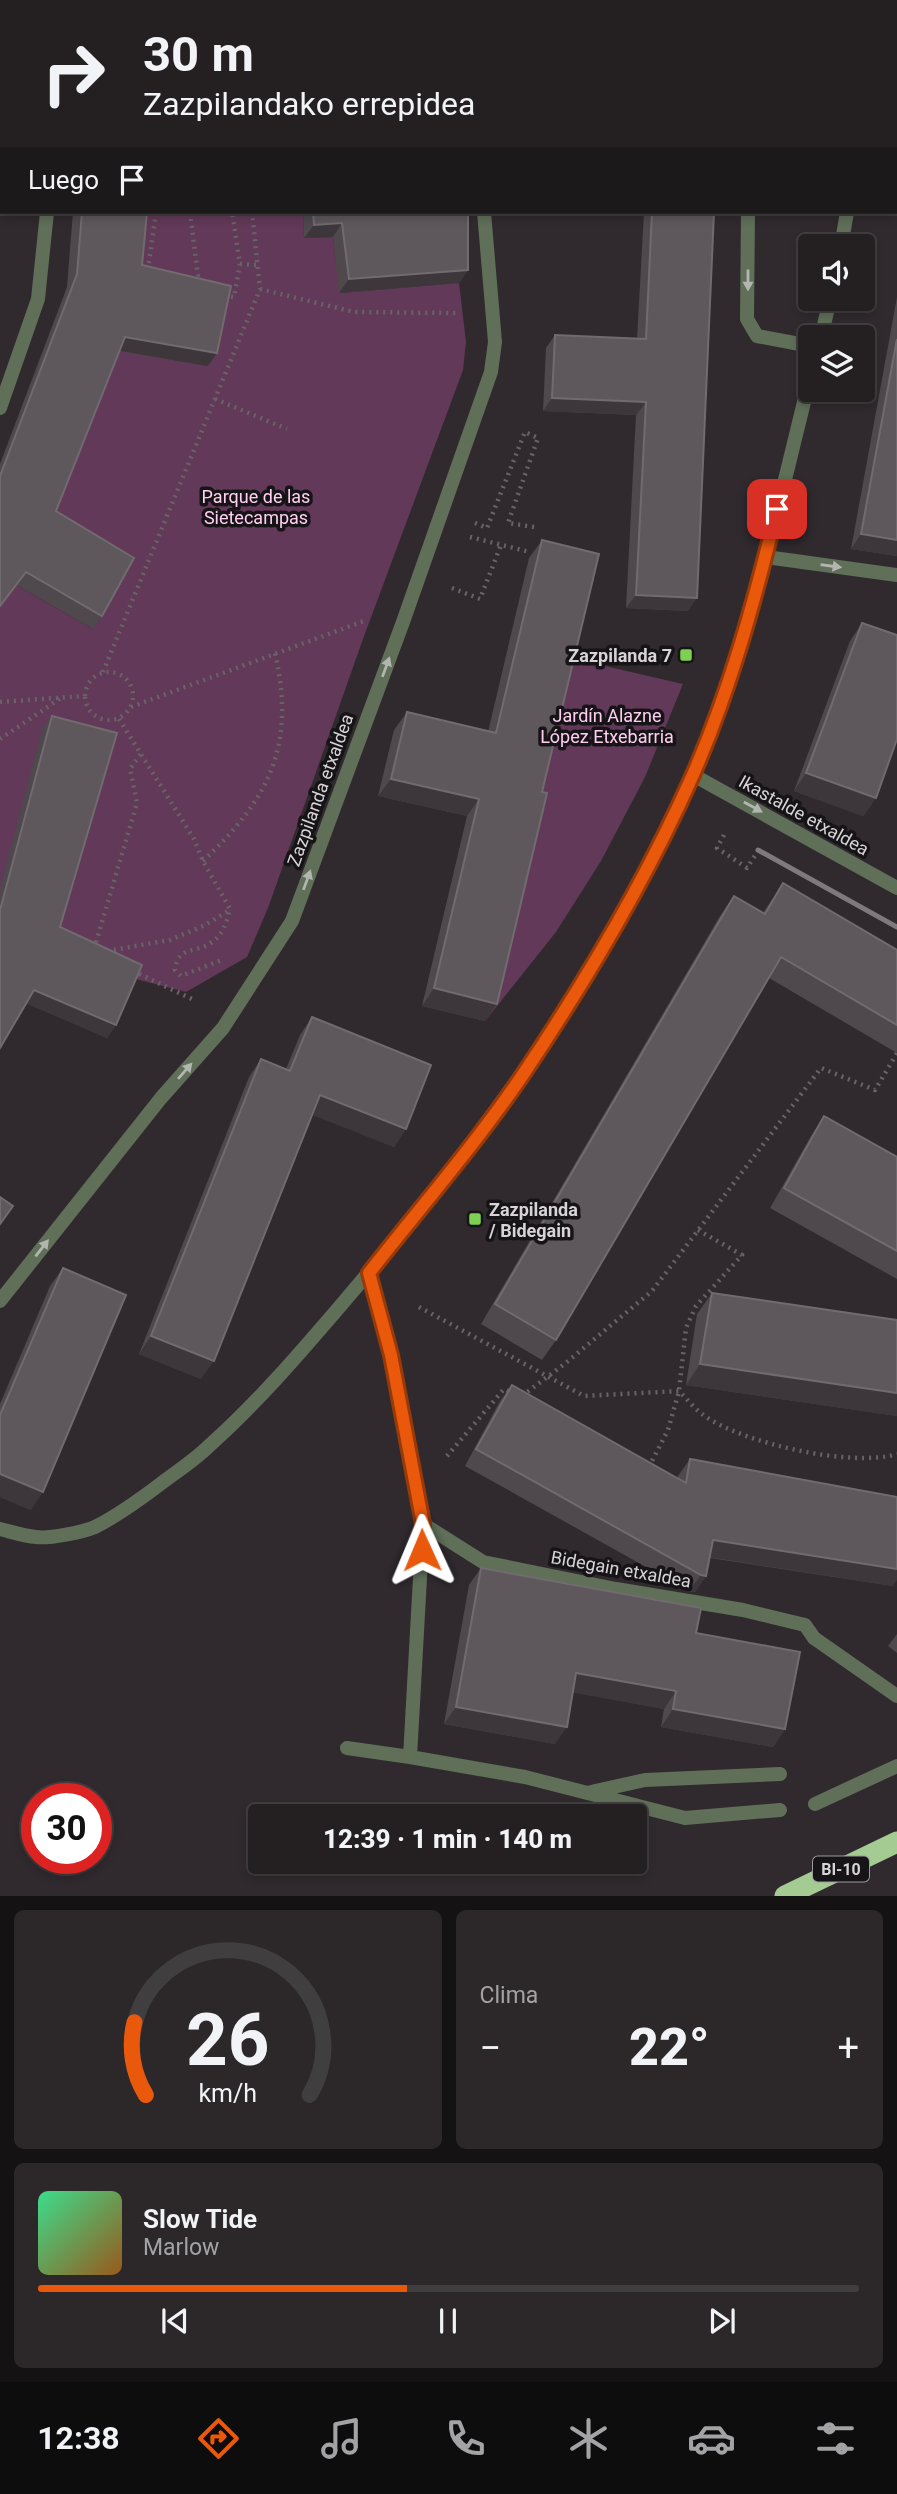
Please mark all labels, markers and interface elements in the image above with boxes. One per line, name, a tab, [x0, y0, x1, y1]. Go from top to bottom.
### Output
text: 30 m	[143, 26, 254, 83]
icon: right	[28, 28, 119, 119]
text: Zazpilandako errepidea	[143, 85, 475, 123]
icon: arrive	[113, 161, 151, 199]
text: Luego	[28, 165, 99, 195]
map controls	[798, 234, 875, 402]
button: sound	[798, 234, 875, 311]
one-way arrow	[742, 269, 753, 291]
button: layers	[798, 325, 875, 402]
pin	[747, 479, 807, 539]
park label: Parque de las Sietecampas	[202, 486, 310, 528]
icon: arrive	[758, 490, 796, 528]
one-way arrow	[820, 560, 842, 571]
place label: Zazpilanda 7	[568, 645, 672, 666]
marker: Zazpilanda 7	[678, 647, 694, 663]
one-way arrow	[381, 656, 392, 677]
park label: Jardín Alazne López Etxebarria	[540, 705, 674, 747]
street label: Zazpilanda etxaldea	[283, 711, 357, 869]
street label: Ikastalde etxaldea	[735, 771, 873, 859]
one-way arrow	[743, 801, 763, 813]
one-way arrow	[301, 870, 312, 891]
one-way arrow	[177, 1062, 192, 1079]
place label: Zazpilanda / Bidegain	[488, 1199, 578, 1241]
marker: Zazpilanda / Bidegain	[467, 1211, 483, 1227]
one-way arrow	[35, 1239, 50, 1257]
position arrow	[385, 1513, 459, 1587]
street label: Bidegain etxaldea	[549, 1546, 693, 1592]
speed limit sign: 30	[21, 1783, 112, 1874]
text: 12:39 · 1 min · 140 m	[323, 1824, 572, 1854]
road number: BI-10	[813, 1856, 869, 1882]
text: Clima	[480, 1982, 538, 2009]
text: 26	[186, 1998, 270, 2084]
text: 22°	[629, 2017, 710, 2078]
text: −	[480, 2026, 501, 2070]
text: +	[837, 2026, 859, 2070]
text: km/h	[198, 2079, 257, 2108]
text: Slow Tide	[143, 2204, 257, 2234]
text: Marlow	[143, 2234, 219, 2261]
icon: previous	[156, 2302, 194, 2340]
icon: pause	[429, 2302, 467, 2340]
icon: next	[703, 2302, 741, 2340]
icon: directions	[194, 2414, 243, 2463]
icon: music	[317, 2414, 366, 2463]
icon: phone	[441, 2414, 490, 2463]
icon: climate	[564, 2414, 613, 2463]
icon: car	[687, 2414, 736, 2463]
icon: filters	[811, 2414, 860, 2463]
text: 12:38	[37, 2419, 120, 2457]

